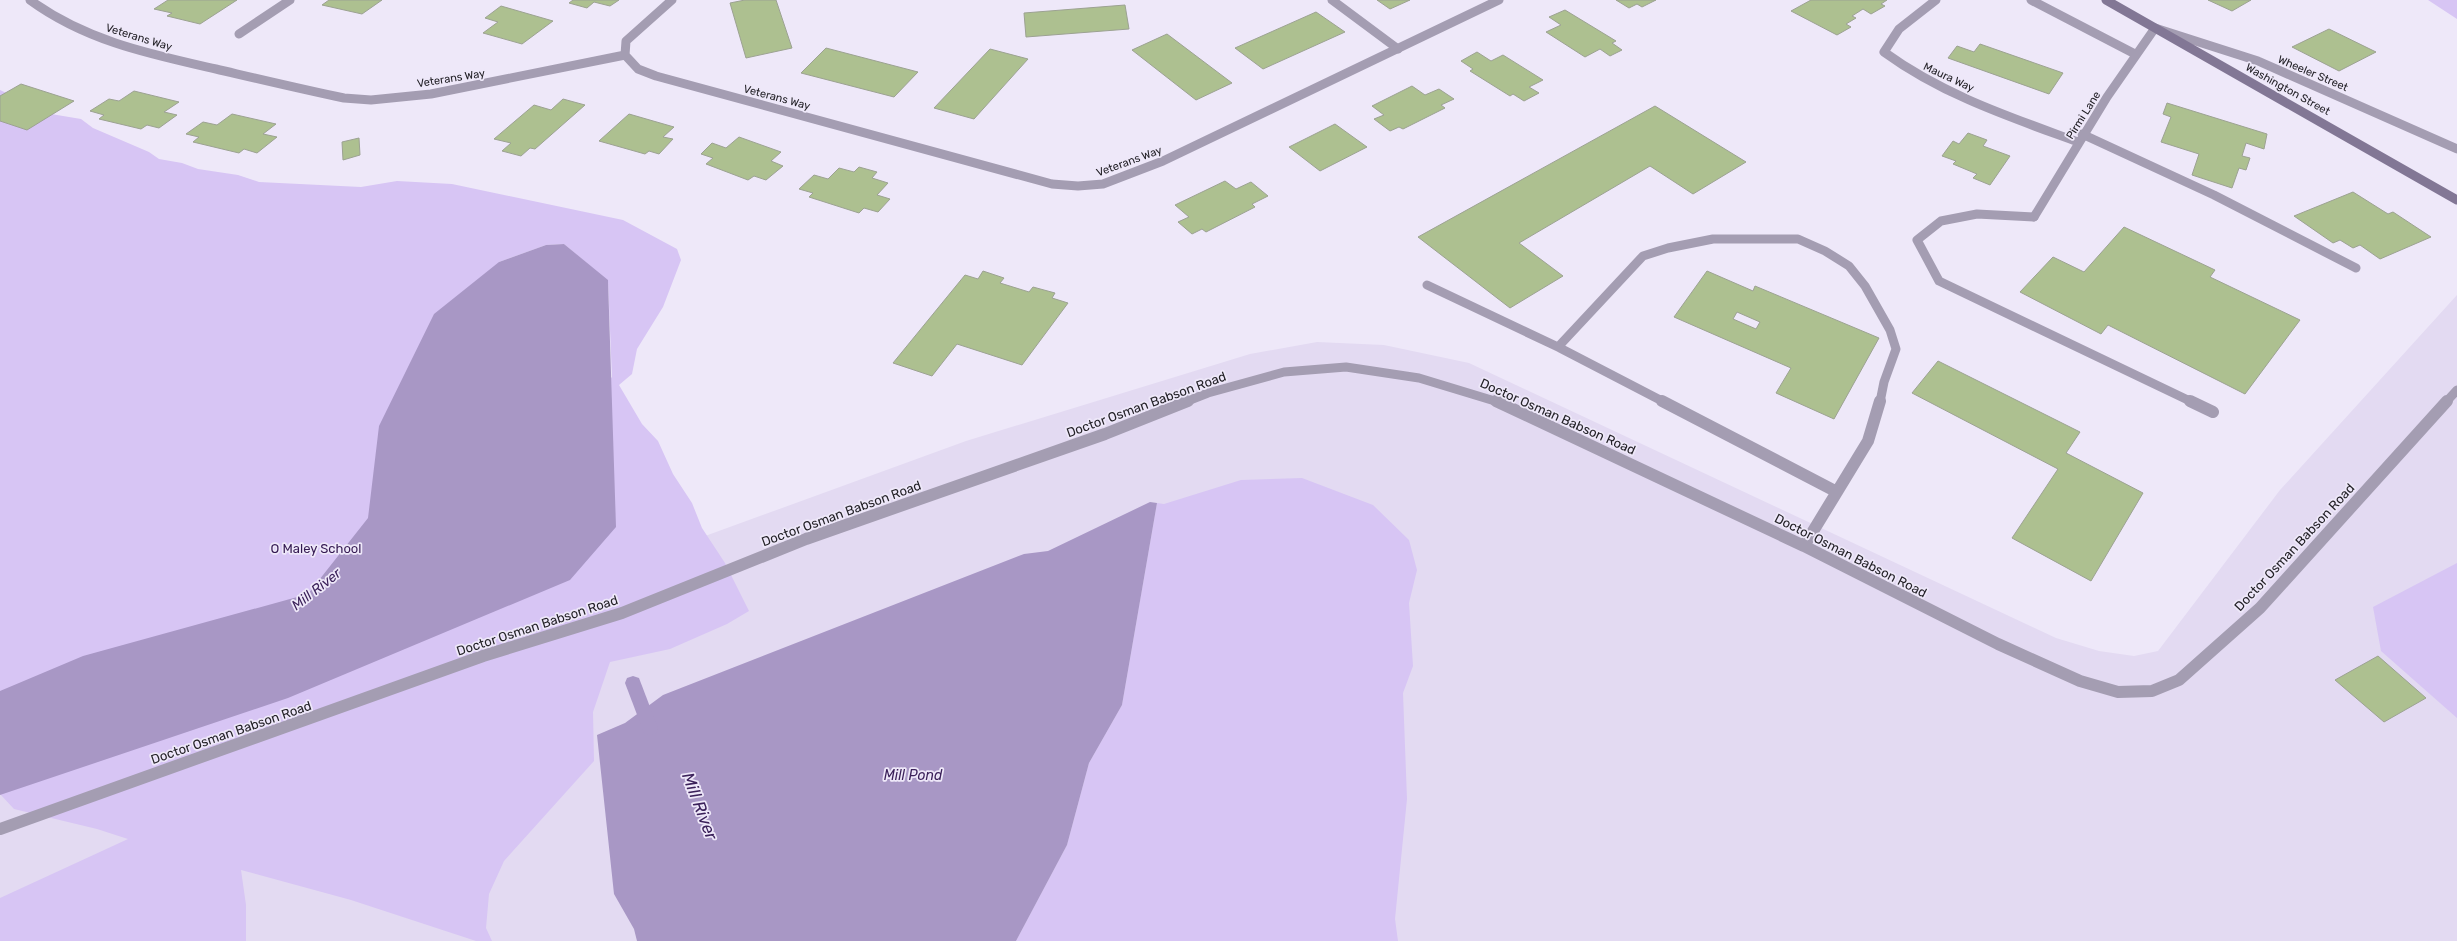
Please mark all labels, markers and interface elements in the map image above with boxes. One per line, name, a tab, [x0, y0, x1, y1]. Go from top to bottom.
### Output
street label: Veterans Way	[104, 21, 174, 54]
street label: Wheeler Street	[2276, 53, 2351, 94]
street label: Maura Way	[1921, 60, 1976, 95]
street label: Washington Street	[2243, 61, 2333, 118]
street label: Veterans Way	[416, 67, 486, 90]
street label: Veterans Way	[742, 82, 812, 113]
street label: Pirmi Lane	[2064, 89, 2103, 142]
street label: Veterans Way	[1095, 144, 1164, 179]
street label: Doctor Osman Babson Road	[1064, 369, 1228, 440]
street label: Doctor Osman Babson Road	[1478, 375, 1638, 458]
street label: Doctor Osman Babson Road	[759, 478, 923, 549]
street label: Doctor Osman Babson Road	[2231, 481, 2357, 614]
street label: Doctor Osman Babson Road	[1772, 510, 1929, 600]
park label: O Maley School	[271, 541, 361, 556]
water label: Mill River	[288, 564, 345, 614]
street label: Doctor Osman Babson Road	[455, 592, 620, 659]
street label: Doctor Osman Babson Road	[149, 698, 313, 767]
water label: Mill Pond	[884, 767, 943, 784]
water label: Mill River	[678, 769, 723, 844]

